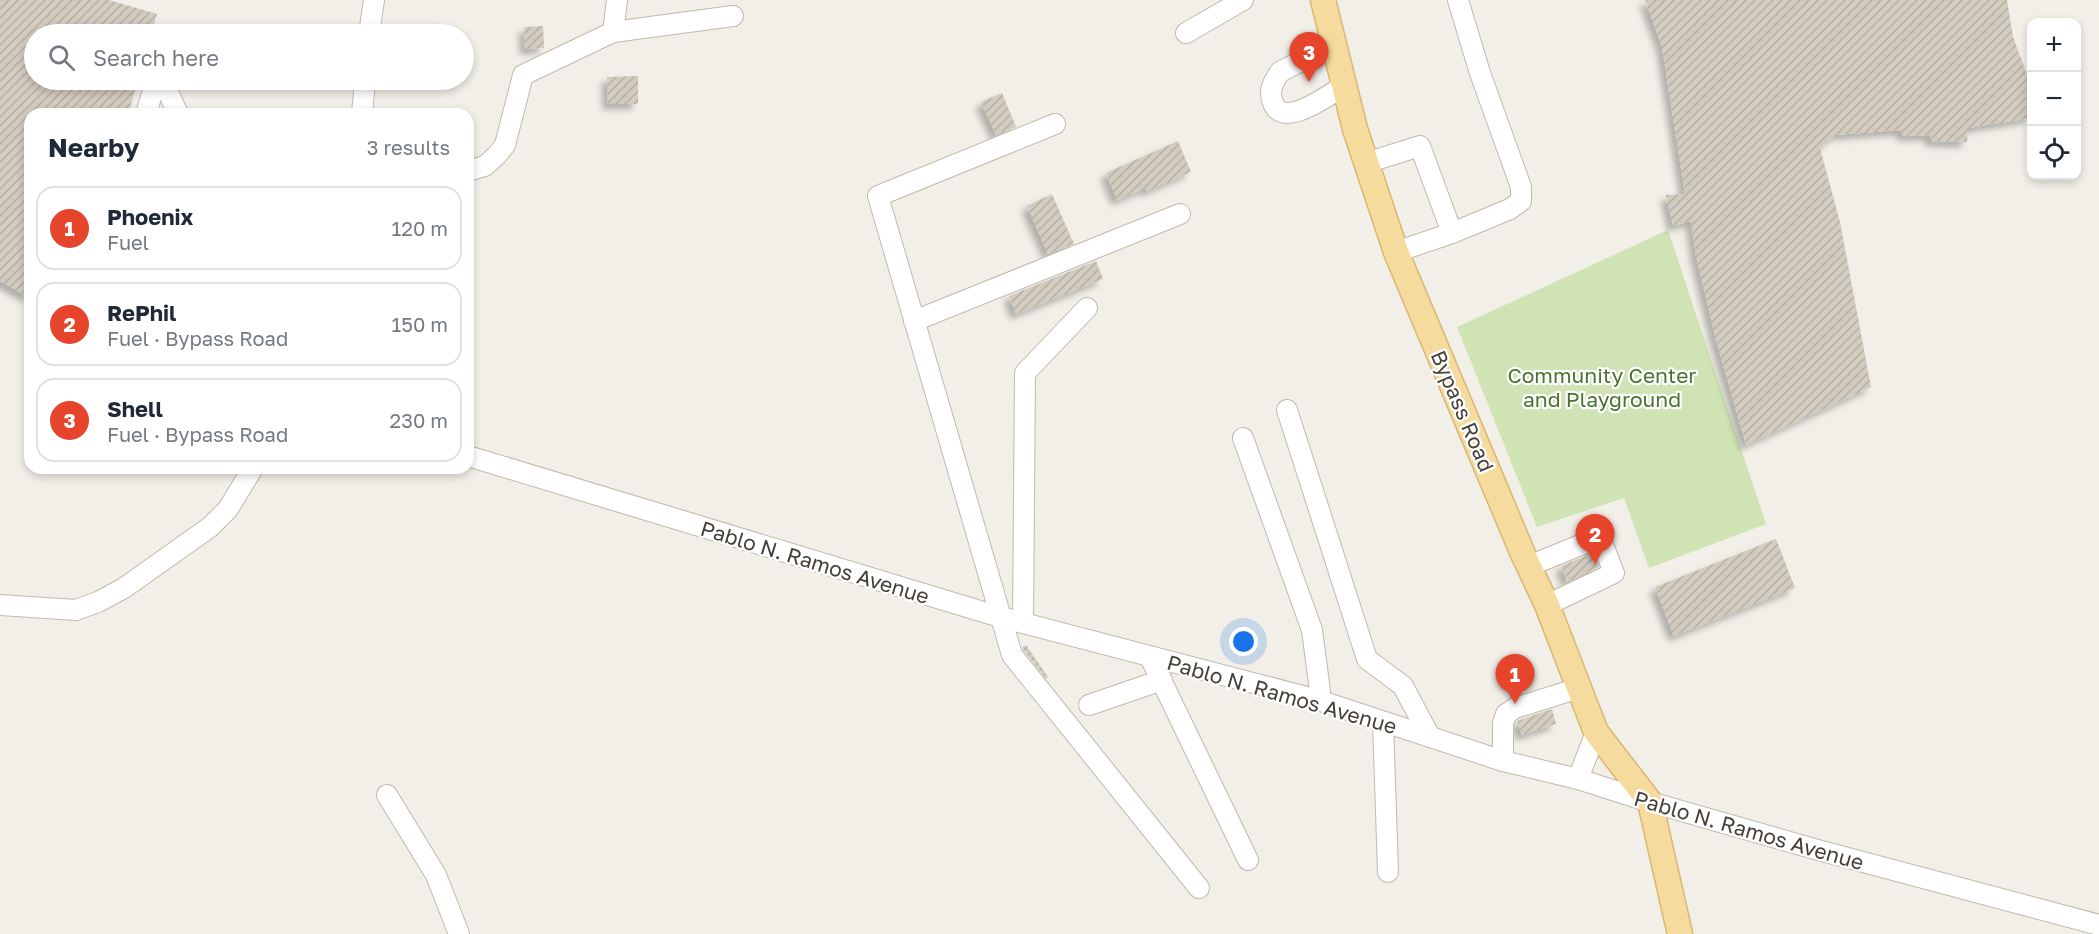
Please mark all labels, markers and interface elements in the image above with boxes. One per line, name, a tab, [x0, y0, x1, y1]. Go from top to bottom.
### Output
map controls	[2027, 18, 2081, 180]
button: +	[2027, 18, 2081, 72]
search box	[24, 24, 474, 90]
pin: 3	[1290, 32, 1328, 82]
icon: search	[45, 41, 78, 74]
text: Search here	[93, 44, 219, 71]
button: −	[2027, 72, 2081, 126]
button: locate	[2027, 126, 2081, 180]
text: Nearby	[48, 132, 139, 163]
text: 3 results	[367, 135, 450, 159]
text: Phoenix	[107, 203, 193, 230]
text: 1	[64, 216, 75, 240]
text: 120 m	[392, 216, 448, 240]
text: Fuel	[107, 230, 149, 254]
text: RePhil	[107, 299, 176, 326]
text: 2	[63, 312, 76, 336]
text: 150 m	[392, 312, 448, 336]
text: Fuel · Bypass Road	[107, 326, 288, 350]
street label: Bypass Road	[1426, 346, 1500, 476]
park label: Community Center and Playground	[1507, 362, 1697, 412]
text: Shell	[107, 395, 163, 422]
text: 3	[63, 408, 76, 432]
text: 230 m	[390, 408, 448, 432]
text: Fuel · Bypass Road	[107, 422, 288, 446]
pin: 2	[1576, 514, 1614, 564]
street label: Pablo N. Ramos Avenue	[697, 515, 933, 609]
your location	[1229, 627, 1258, 656]
street label: Pablo N. Ramos Avenue	[1164, 649, 1400, 739]
pin: 1	[1496, 654, 1534, 704]
street label: Pablo N. Ramos Avenue	[1631, 785, 1867, 875]

